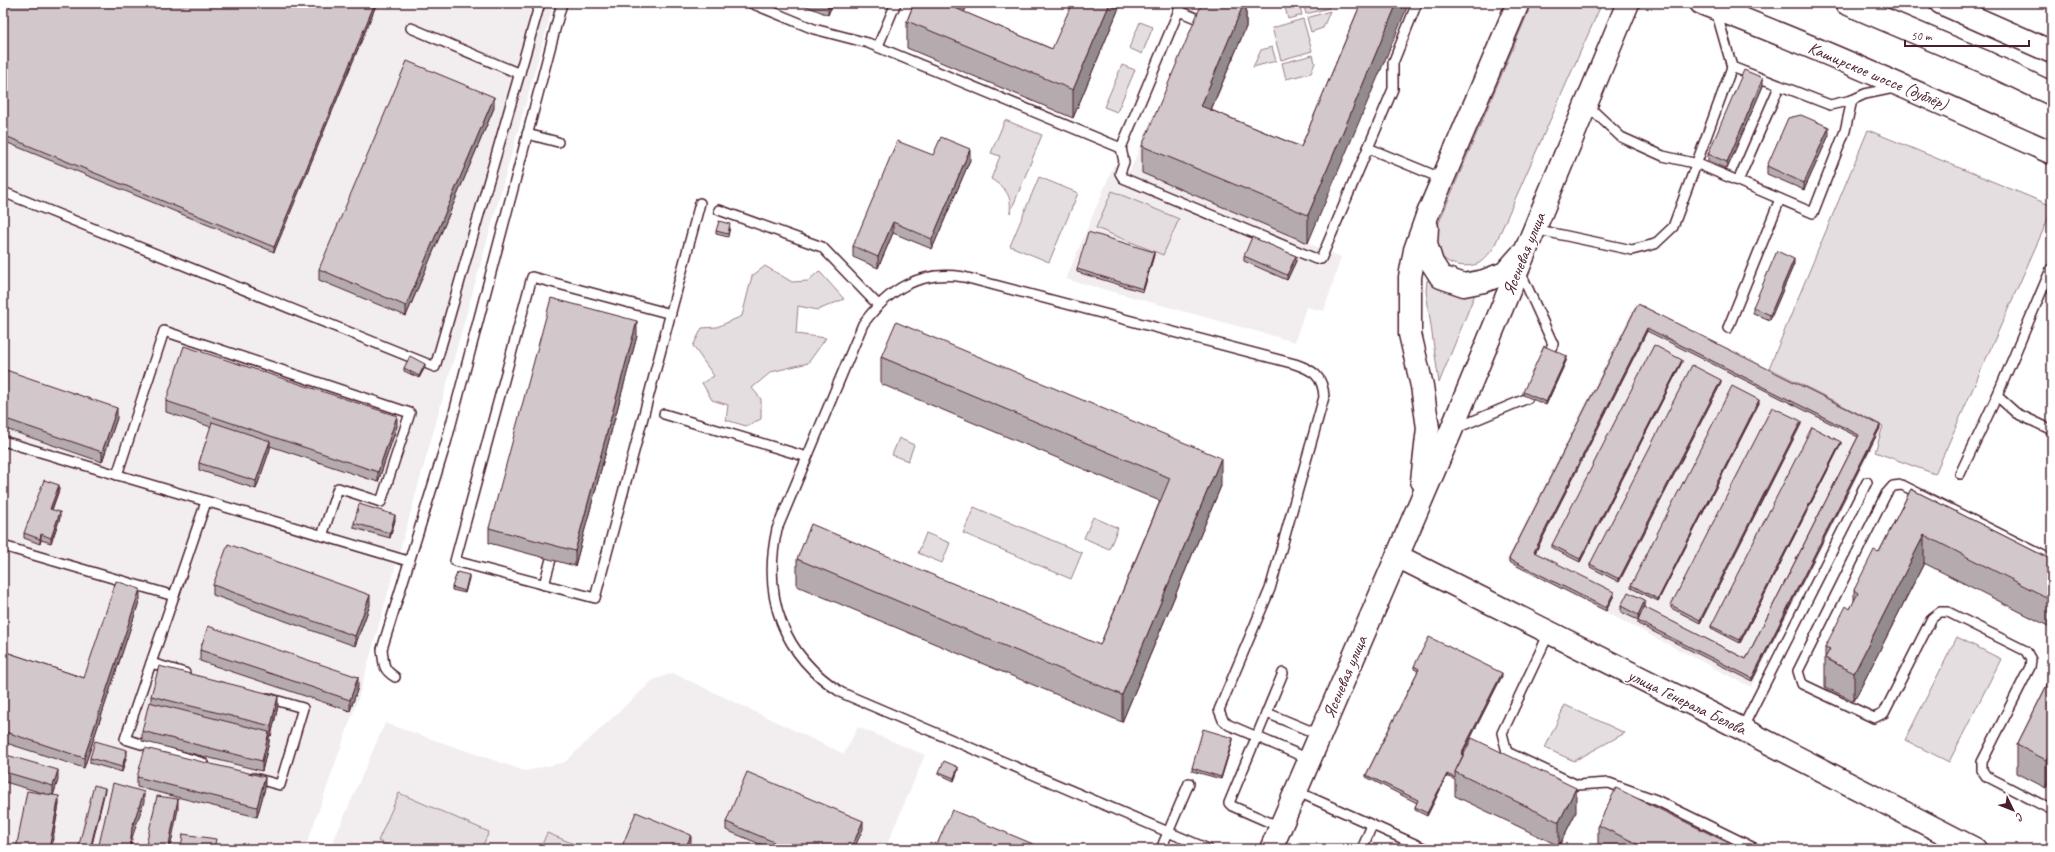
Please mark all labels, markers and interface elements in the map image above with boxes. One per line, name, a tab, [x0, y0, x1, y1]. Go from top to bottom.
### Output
scale bar	[1905, 22, 2029, 48]
text: 50 m	[1911, 28, 1933, 44]
street label: Каширское шоссе (дублёр)	[1805, 37, 1952, 115]
street label: Ясеневая улица	[1498, 208, 1551, 298]
street label: Ясеневая улица	[1318, 631, 1372, 721]
street label: улица Генерала Белова	[1624, 664, 1751, 740]
north arrow	[1993, 790, 2033, 830]
text: С	[2012, 810, 2027, 825]

